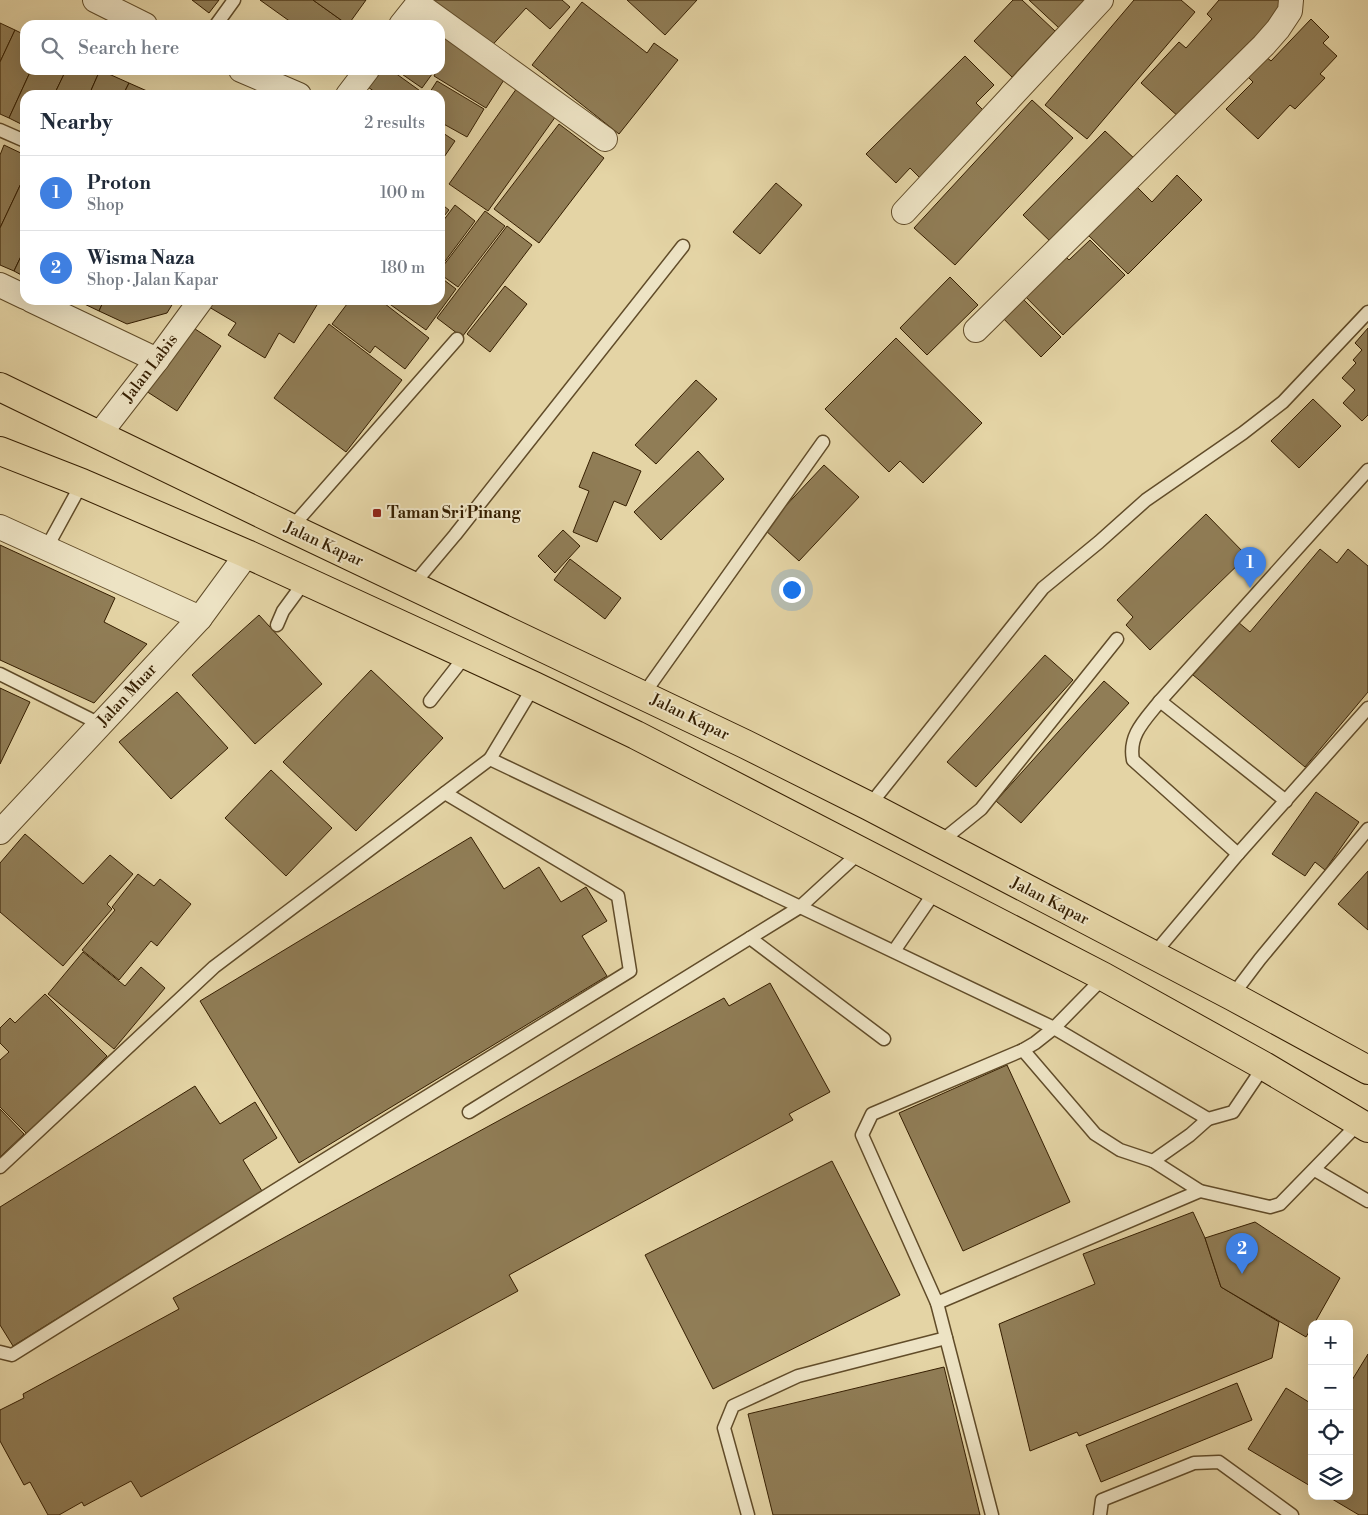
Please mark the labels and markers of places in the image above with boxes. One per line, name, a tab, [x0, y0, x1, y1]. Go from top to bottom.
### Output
place label: Taman Sri Pinang	[387, 503, 521, 523]
marker: Taman Sri Pinang	[371, 507, 383, 519]
pin: 1	[1234, 547, 1266, 588]
pin: 2	[1226, 1233, 1258, 1274]

